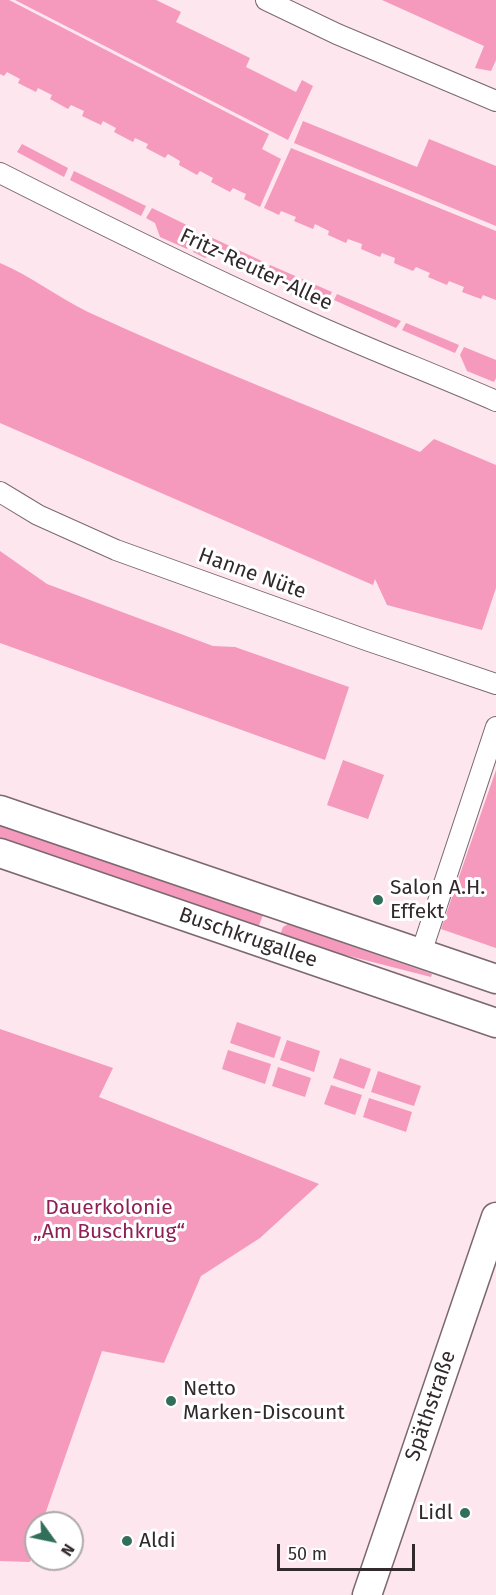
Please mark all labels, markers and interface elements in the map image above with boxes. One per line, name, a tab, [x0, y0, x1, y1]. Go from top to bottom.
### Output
street label: Fritz-Reuter-Allee	[176, 224, 336, 316]
street label: Hanne Nüte	[195, 543, 309, 605]
place label: Salon A.H. Effekt	[390, 875, 485, 925]
marker: Salon A.H. Effekt	[371, 893, 385, 907]
street label: Buschkrugallee	[175, 902, 321, 974]
park label: Dauerkolonie „Am Buschkrug“	[33, 1195, 185, 1245]
street label: Späthstraße	[400, 1347, 462, 1465]
place label: Netto Marken-Discount	[183, 1376, 345, 1426]
marker: Netto Marken-Discount	[164, 1394, 178, 1408]
place label: Lidl	[418, 1500, 453, 1526]
marker: Lidl	[458, 1506, 472, 1520]
north arrow	[24, 1511, 84, 1571]
place label: Aldi	[139, 1528, 176, 1554]
scale bar	[280, 1532, 418, 1570]
marker: Aldi	[120, 1534, 134, 1548]
text: N	[57, 1540, 79, 1560]
text: 50 m	[288, 1543, 327, 1565]

